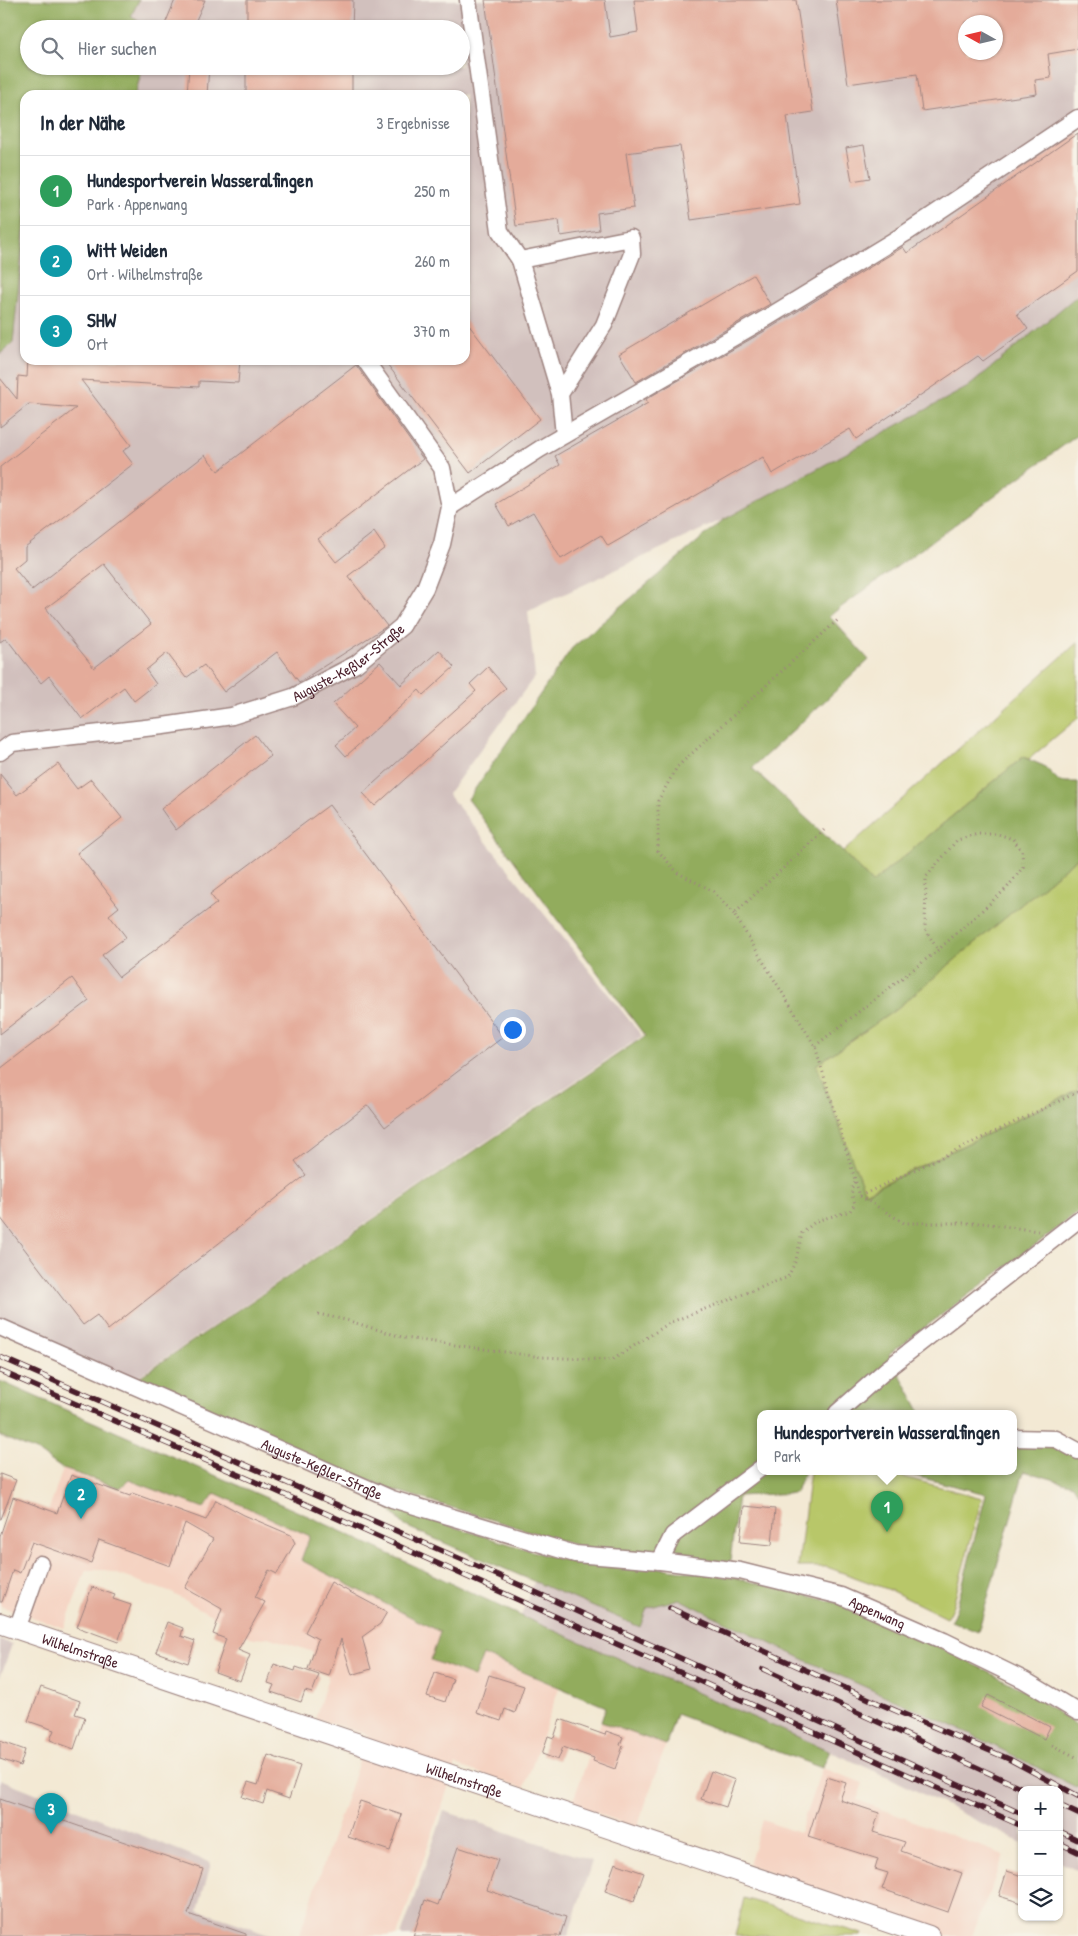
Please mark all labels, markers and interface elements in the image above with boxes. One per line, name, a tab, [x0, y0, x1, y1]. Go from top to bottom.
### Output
north arrow	[958, 15, 1003, 60]
search box	[20, 20, 470, 75]
icon: search	[38, 34, 66, 62]
text: Hier suchen	[78, 35, 157, 61]
text: In der Nähe	[40, 108, 125, 137]
text: 3 Ergebnisse	[376, 112, 450, 134]
text: Hundesportverein Wasseralfingen	[87, 167, 313, 193]
text: 1	[53, 180, 59, 202]
text: 250 m	[414, 180, 450, 202]
text: Park · Appenwang	[87, 193, 187, 215]
text: Witt Weiden	[87, 237, 167, 263]
text: 2	[52, 250, 60, 272]
text: 260 m	[414, 250, 450, 272]
text: Ort · Wilhelmstraße	[87, 263, 203, 285]
text: SHW	[87, 307, 116, 333]
text: 3	[52, 320, 60, 342]
text: 370 m	[413, 320, 450, 342]
text: Ort	[87, 333, 108, 355]
street label: Auguste-Keßler-Straße	[288, 618, 409, 706]
your location	[500, 1017, 526, 1043]
popup	[757, 1410, 1017, 1475]
text: Hundesportverein Wasseralfingen	[774, 1419, 1000, 1445]
street label: Auguste-Keßler-Straße	[258, 1433, 386, 1504]
text: Park	[774, 1445, 801, 1467]
pin: 2	[65, 1478, 97, 1519]
pin: 1	[871, 1491, 903, 1532]
street label: Appenwang	[846, 1590, 909, 1634]
street label: Wilhelmstraße	[39, 1627, 122, 1673]
street label: Wilhelmstraße	[423, 1757, 505, 1802]
map controls	[1018, 1786, 1063, 1921]
button: +	[1018, 1786, 1063, 1831]
pin: 3	[35, 1793, 67, 1834]
button: −	[1018, 1831, 1063, 1876]
button: layers	[1018, 1876, 1063, 1921]

